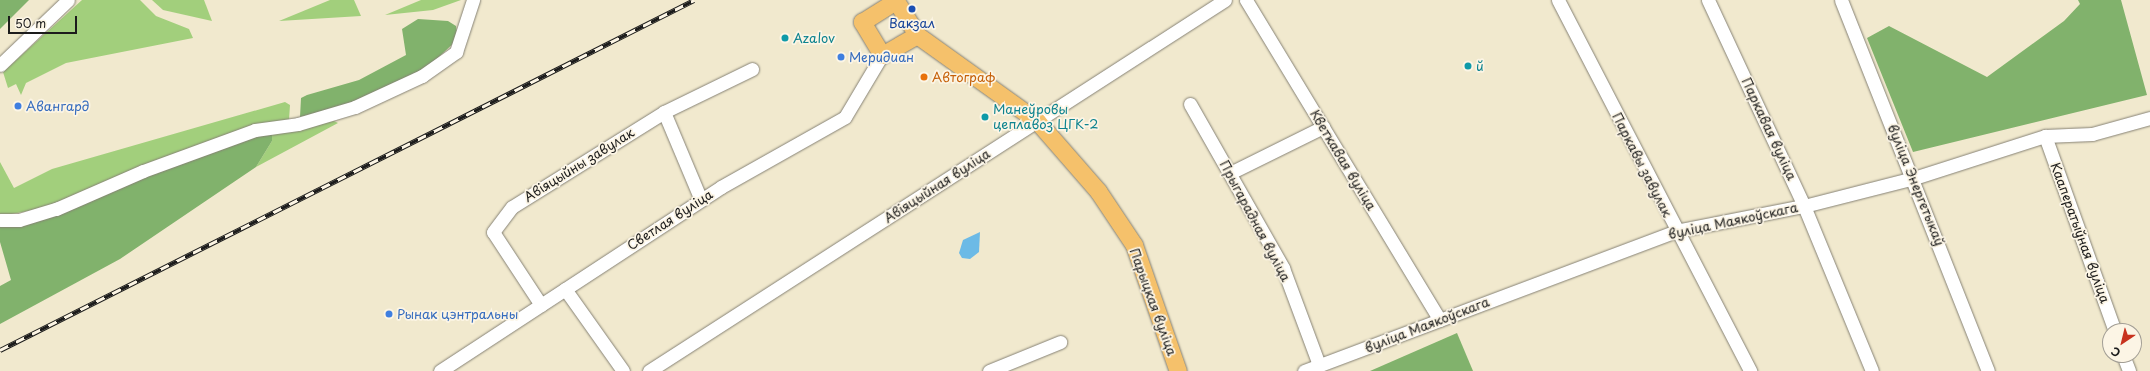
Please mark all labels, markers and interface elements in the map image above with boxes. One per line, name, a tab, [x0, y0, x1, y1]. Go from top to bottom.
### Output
marker: Вакзал	[907, 4, 917, 14]
scale bar	[10, 8, 79, 34]
text: 50 m	[15, 14, 46, 32]
place label: Вакзал	[889, 15, 935, 31]
place label: Azalov	[793, 30, 835, 46]
marker: Azalov	[780, 33, 790, 43]
place label: Меридиан	[849, 49, 914, 65]
marker: Меридиан	[836, 52, 846, 62]
place label: й	[1476, 58, 1484, 74]
marker: й	[1463, 61, 1473, 71]
place label: Автограф	[932, 69, 995, 85]
marker: Автограф	[919, 72, 929, 82]
street label: Паркавая вуліца	[1738, 75, 1800, 183]
place label: Авангард	[26, 98, 89, 114]
marker: Авангард	[13, 101, 23, 111]
place label: Манеўровы цеплавоз ЦГК-2	[993, 102, 1099, 133]
street label: Кветкавая вуліца	[1307, 107, 1379, 213]
street label: Паркавы завулак	[1609, 110, 1675, 220]
marker: Манеўровы цеплавоз ЦГК-2	[980, 112, 990, 122]
street label: вуліца Энергетыкаў	[1884, 122, 1948, 248]
street label: Авіяцыйны завулак	[521, 124, 637, 206]
street label: Авіяцыйная вуліца	[881, 146, 993, 226]
street label: Прыгарадная вуліца	[1216, 158, 1294, 284]
street label: Кааператыўная вуліца	[2047, 160, 2113, 306]
street label: Светлая вуліца	[624, 187, 716, 253]
street label: вуліца Маякоўскага	[1667, 200, 1799, 242]
street label: Парыцкая вуліца	[1126, 246, 1180, 358]
street label: вуліца Маякоўскага	[1363, 294, 1491, 356]
place label: Рынак цэнтральны	[397, 306, 519, 322]
marker: Рынак цэнтральны	[384, 309, 394, 319]
north arrow	[2102, 323, 2142, 363]
text: С	[2107, 343, 2124, 362]

